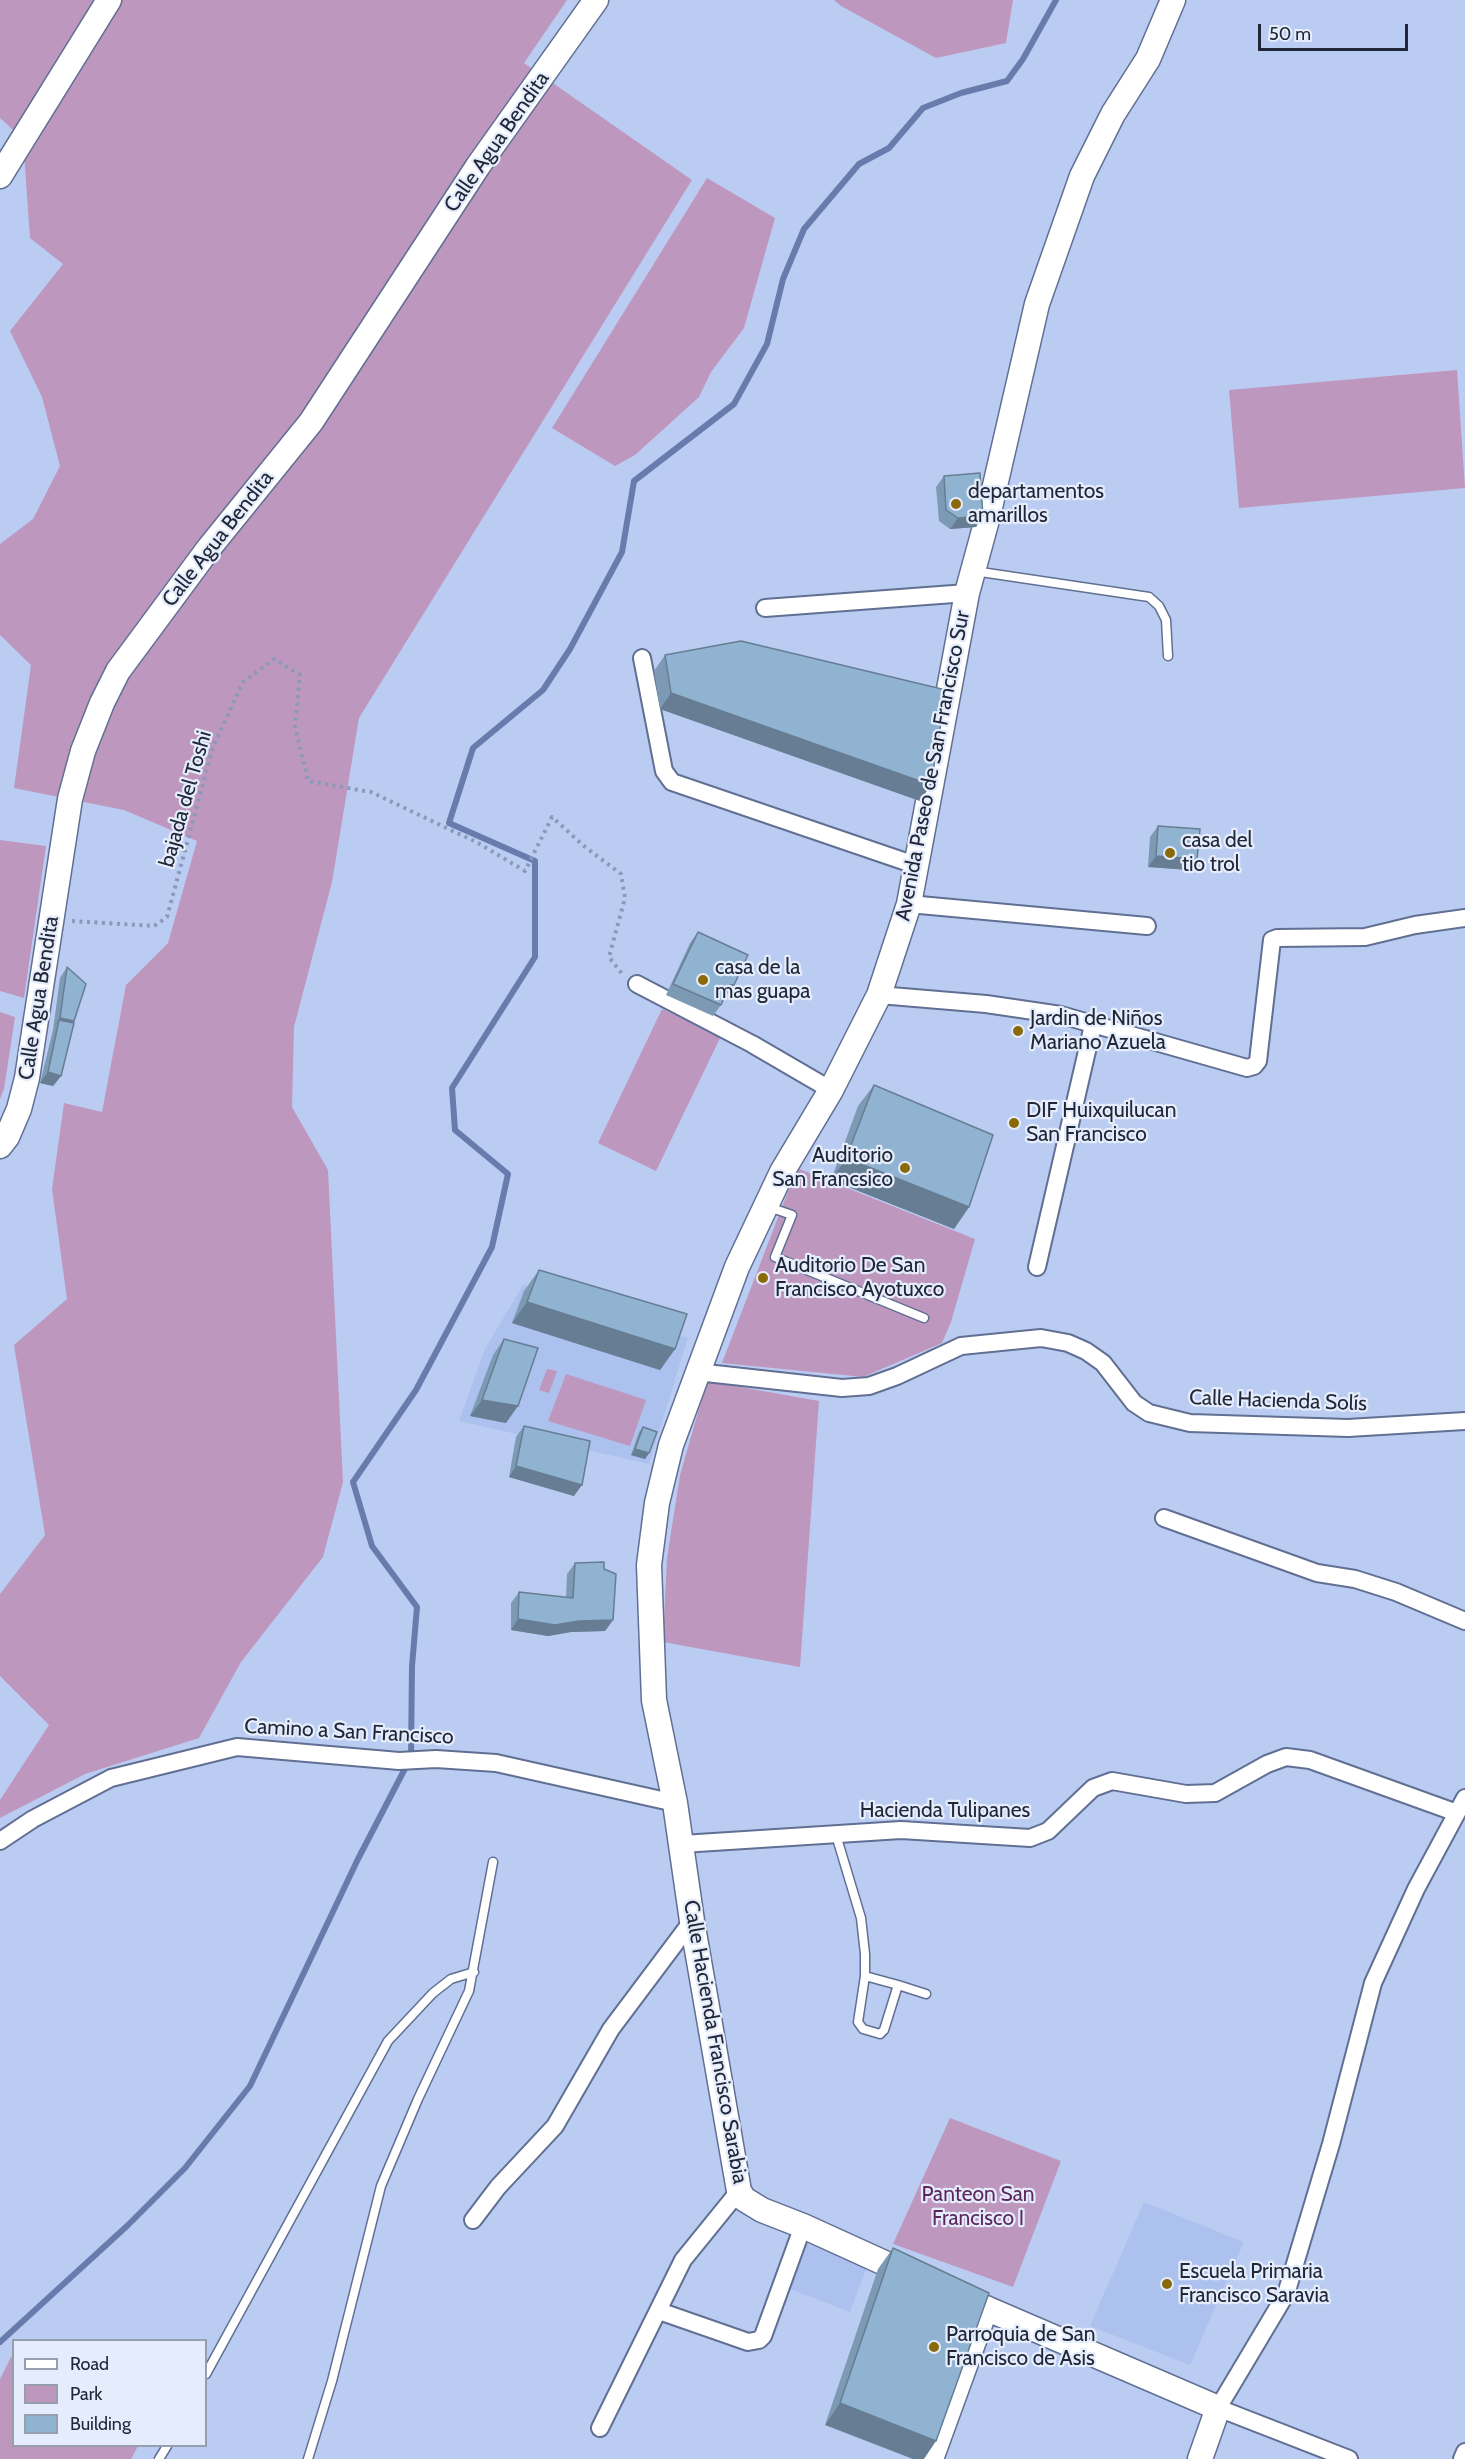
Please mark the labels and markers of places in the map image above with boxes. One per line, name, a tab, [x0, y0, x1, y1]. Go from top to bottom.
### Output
place label: departamentos amarillos	[968, 479, 1104, 529]
marker: departamentos amarillos	[949, 497, 963, 511]
place label: casa del tio trol	[1182, 828, 1252, 878]
marker: casa del tio trol	[1163, 846, 1177, 860]
place label: casa de la mas guapa	[715, 955, 810, 1005]
marker: casa de la mas guapa	[696, 973, 710, 987]
place label: Jardin de Niños Mariano Azuela	[1030, 1006, 1166, 1056]
marker: Jardin de Niños Mariano Azuela	[1011, 1024, 1025, 1038]
place label: DIF Huixquilucan San Francisco	[1026, 1098, 1176, 1148]
marker: DIF Huixquilucan San Francisco	[1007, 1116, 1021, 1130]
place label: Auditorio San Francsico	[772, 1143, 893, 1193]
marker: Auditorio San Francsico	[898, 1161, 912, 1175]
place label: Auditorio De San Francisco Ayotuxco	[775, 1253, 944, 1303]
marker: Auditorio De San Francisco Ayotuxco	[756, 1271, 770, 1285]
place label: Escuela Primaria Francisco Saravia	[1179, 2259, 1329, 2309]
marker: Escuela Primaria Francisco Saravia	[1160, 2277, 1174, 2291]
place label: Parroquia de San Francisco de Asis	[946, 2322, 1096, 2372]
marker: Parroquia de San Francisco de Asis	[927, 2340, 941, 2354]

